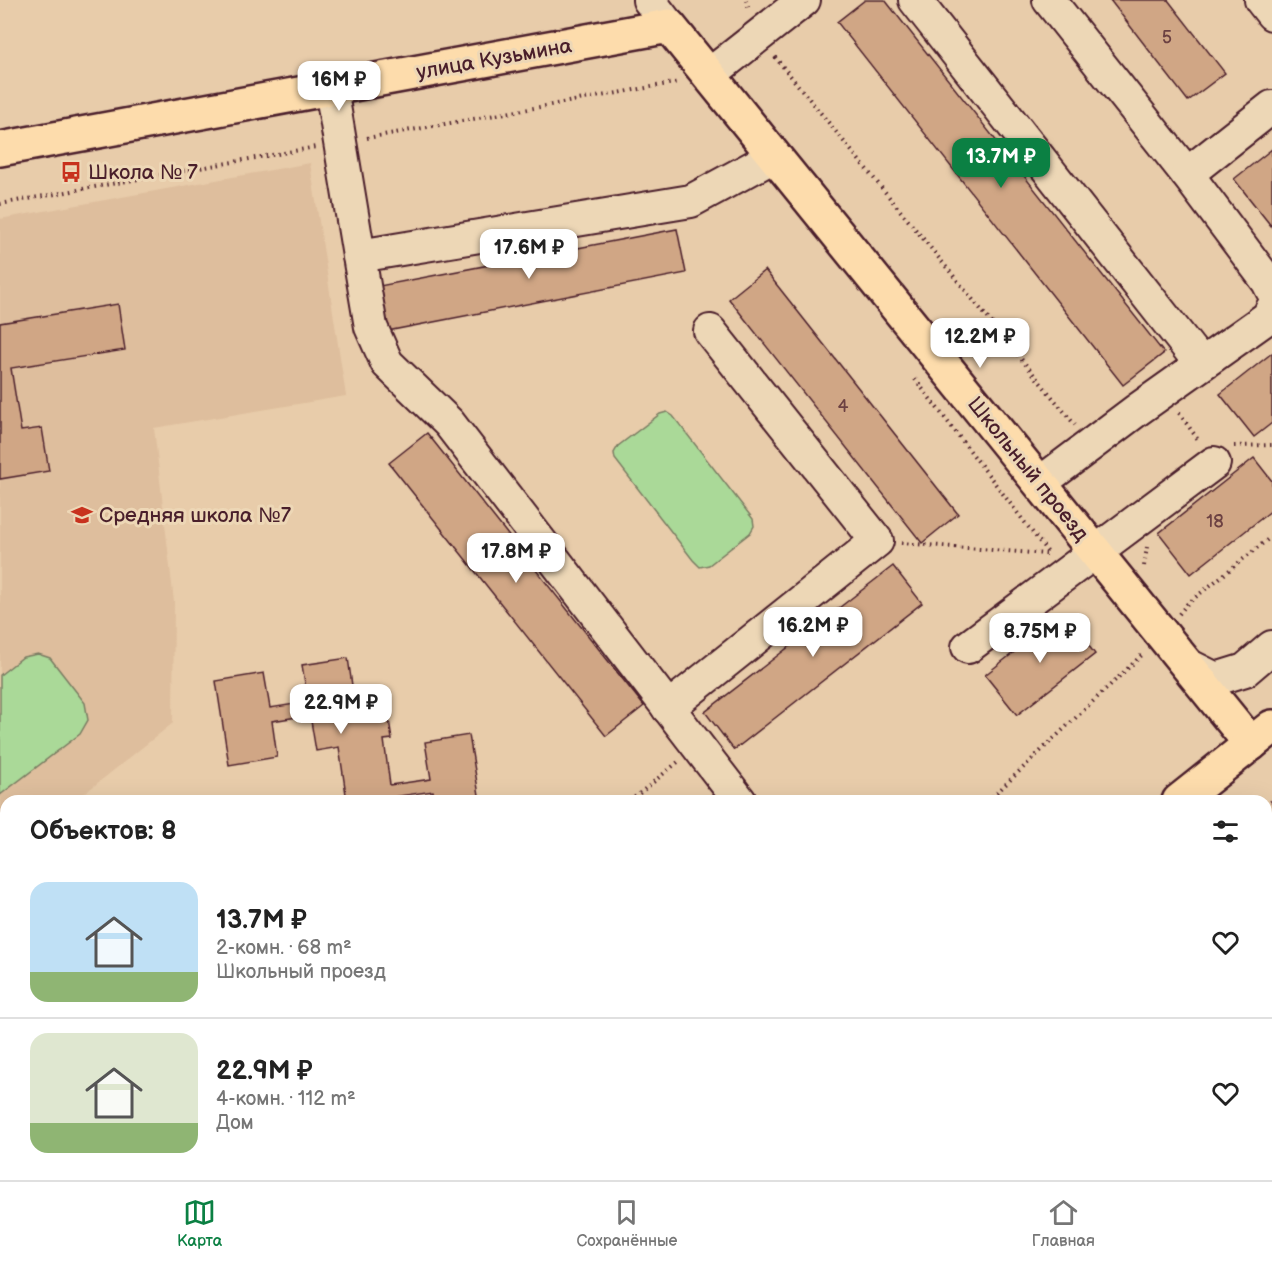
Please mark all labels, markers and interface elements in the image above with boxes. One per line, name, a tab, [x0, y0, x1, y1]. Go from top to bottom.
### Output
house number: 5	[1162, 27, 1172, 48]
street label: улица Кузьмина	[414, 33, 574, 85]
pin: 16M ₽	[297, 61, 381, 112]
text: 16M ₽	[312, 68, 366, 92]
pin: 13.7M ₽	[946, 138, 1056, 189]
text: 13.7M ₽	[966, 145, 1036, 169]
bus stop icon: Школа № 7	[59, 160, 83, 184]
place label: Школа № 7	[88, 160, 199, 185]
pin: 17.6M ₽	[474, 229, 584, 280]
text: 17.6M ₽	[494, 236, 564, 260]
pin: 12.2M ₽	[925, 318, 1035, 369]
text: 12.2M ₽	[944, 325, 1016, 349]
street label: Школьный проезд	[962, 392, 1094, 546]
house number: 4	[838, 396, 849, 417]
school or university icon: Средняя школа №7	[70, 503, 94, 527]
place label: Средняя школа №7	[99, 503, 292, 528]
house number: 18	[1206, 511, 1224, 532]
pin: 17.8M ₽	[461, 533, 571, 584]
text: 17.8M ₽	[481, 540, 551, 564]
pin: 16.2M ₽	[758, 607, 868, 658]
pin: 8.75M ₽	[985, 613, 1095, 664]
text: 16.2M ₽	[777, 614, 849, 638]
text: 8.75M ₽	[1003, 620, 1077, 644]
pin: 22.9M ₽	[286, 684, 396, 735]
text: 22.9M ₽	[304, 691, 378, 715]
icon: filters	[1209, 815, 1242, 848]
text: Объектов: 8	[30, 816, 177, 847]
text: 13.7M ₽	[216, 905, 307, 936]
icon: home	[78, 906, 150, 978]
icon: heart	[1209, 926, 1242, 959]
text: 2-комн. · 68 m²	[216, 936, 352, 960]
text: Школьный проезд	[216, 960, 386, 984]
text: 22.9M ₽	[216, 1056, 313, 1087]
icon: home	[78, 1057, 150, 1129]
icon: heart	[1209, 1077, 1242, 1110]
text: 4-комн. · 112 m²	[216, 1087, 356, 1111]
text: Дом	[216, 1111, 254, 1135]
tab: Карта	[177, 1196, 222, 1251]
tab: Сохранённые	[576, 1196, 678, 1251]
tab: Главная	[1032, 1196, 1095, 1251]

